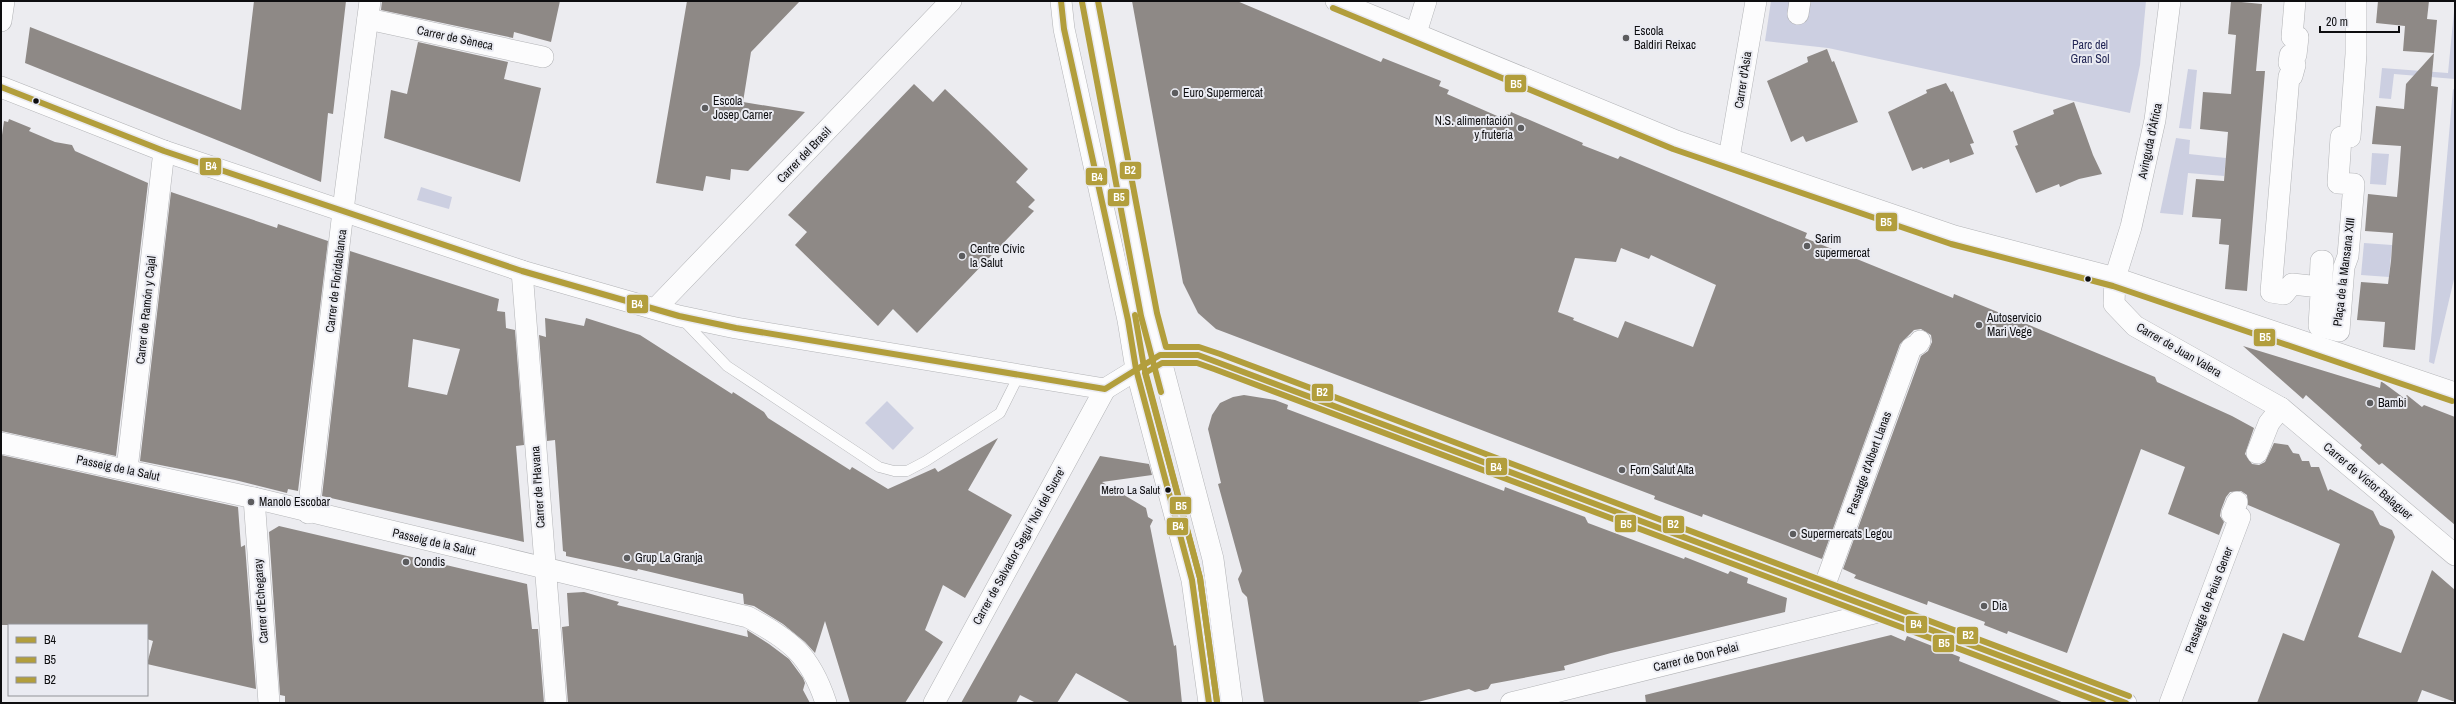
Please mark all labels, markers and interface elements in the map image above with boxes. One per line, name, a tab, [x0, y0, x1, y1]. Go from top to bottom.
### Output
scale bar	[2320, 8, 2399, 34]
text: 20 m	[2326, 14, 2348, 30]
street label: Carrer de Sèneca	[415, 22, 495, 54]
place label: Escola Baldiri Reixac	[1634, 23, 1696, 53]
marker: Escola Baldiri Reixac	[1621, 33, 1631, 43]
park label: Parc del Gran Sol	[2071, 37, 2109, 67]
street label: Carrer d'Àsia	[1731, 50, 1755, 110]
line badge: B5	[1504, 74, 1527, 93]
text: B5	[1510, 77, 1522, 91]
place label: Euro Supermercat	[1183, 85, 1263, 101]
marker: Euro Supermercat	[1170, 88, 1180, 98]
place label: Escola Josep Carner	[713, 93, 773, 123]
unlabelled marker	[31, 96, 41, 106]
street label: Avinguda d'Àfrica	[2134, 101, 2166, 181]
marker: Escola Josep Carner	[700, 103, 710, 113]
place label: N.S. alimentación y frutería	[1435, 113, 1514, 143]
marker: N.S. alimentación y frutería	[1516, 123, 1526, 133]
street label: Carrer del Brasil	[773, 124, 835, 186]
line badge: B4	[199, 157, 222, 176]
text: B4	[205, 159, 217, 173]
line badge: B2	[1119, 161, 1142, 180]
text: B2	[1124, 163, 1136, 177]
line badge: B4	[1085, 167, 1108, 186]
text: B4	[1091, 170, 1103, 184]
line badge: B5	[1107, 188, 1130, 207]
text: B5	[1113, 190, 1125, 204]
line badge: B5	[1875, 212, 1898, 232]
text: B5	[1880, 215, 1892, 229]
street label: Plaça de la Mansana XIII	[2329, 217, 2359, 327]
street label: Carrer de Floridablanca	[322, 228, 350, 334]
place label: Sarim supermercat	[1815, 231, 1870, 261]
place label: Centre Cívic la Salut	[970, 241, 1025, 271]
marker: Sarim supermercat	[1802, 241, 1812, 251]
marker: Centre Cívic la Salut	[957, 251, 967, 261]
street label: Carrer de Ramón y Cajal	[132, 255, 160, 365]
unlabelled marker	[2083, 274, 2093, 284]
line badge: B4	[626, 294, 649, 314]
text: B4	[631, 297, 643, 311]
place label: Autoservicio Mari Vege	[1986, 310, 2042, 340]
street label: Carrer de Juan Valera	[2133, 319, 2225, 381]
marker: Autoservicio Mari Vege	[1974, 320, 1984, 330]
line badge: B5	[2253, 328, 2276, 347]
text: B5	[2259, 330, 2271, 344]
line badge: B2	[1311, 383, 1334, 402]
text: B2	[1316, 385, 1328, 399]
place label: Bambi	[2378, 395, 2406, 411]
marker: Bambi	[2365, 398, 2375, 408]
street label: Passatge d'Albert Llanas	[1843, 409, 1895, 517]
street label: Carrer de Víctor Balaguer	[2320, 439, 2417, 524]
street label: Carrer de l'Havana	[527, 445, 549, 529]
street label: Passeig de la Salut	[75, 451, 161, 485]
line badge: B4	[1485, 457, 1508, 476]
text: B4	[1490, 460, 1502, 474]
place label: Forn Salut Alta	[1630, 462, 1695, 478]
street label: Carrer de Salvador Seguí 'Noi del Sucre'	[969, 464, 1069, 628]
marker: Forn Salut Alta	[1617, 465, 1627, 475]
place label: Metro La Salut	[1101, 483, 1160, 497]
marker: Metro La Salut	[1163, 485, 1173, 495]
place label: Manolo Escobar	[259, 494, 331, 510]
line badge: B5	[1169, 496, 1192, 515]
marker: Manolo Escobar	[246, 497, 256, 507]
text: B5	[1175, 499, 1187, 513]
line badge: B5	[1614, 514, 1637, 533]
line badge: B2	[1662, 515, 1685, 534]
line badge: B4	[1166, 517, 1189, 536]
text: B5	[1620, 517, 1632, 531]
text: B2	[1667, 517, 1679, 531]
text: B4	[1172, 519, 1184, 533]
street label: Passeig de la Salut	[391, 525, 477, 559]
place label: Supermercats Legou	[1801, 526, 1892, 542]
marker: Supermercats Legou	[1788, 529, 1798, 539]
street label: Passatge de Peius Gener	[2181, 544, 2237, 655]
place label: Grup La Granja	[635, 550, 703, 566]
marker: Grup La Granja	[622, 553, 632, 563]
place label: Condis	[414, 554, 445, 570]
marker: Condis	[401, 557, 411, 567]
street label: Carrer d'Echegaray	[250, 558, 272, 644]
place label: Dia	[1992, 598, 2008, 614]
marker: Dia	[1979, 601, 1989, 611]
line badge: B4	[1905, 615, 1928, 634]
text: B4	[1910, 617, 1922, 631]
legend	[8, 624, 148, 696]
line badge: B2	[1956, 626, 1979, 645]
text: B2	[1962, 628, 1974, 642]
text: B4	[44, 632, 57, 648]
line badge: B5	[1932, 634, 1955, 653]
text: B5	[1938, 636, 1950, 650]
street label: Carrer de Don Pelai	[1652, 639, 1740, 675]
text: B5	[44, 652, 57, 668]
text: B2	[44, 672, 56, 688]

